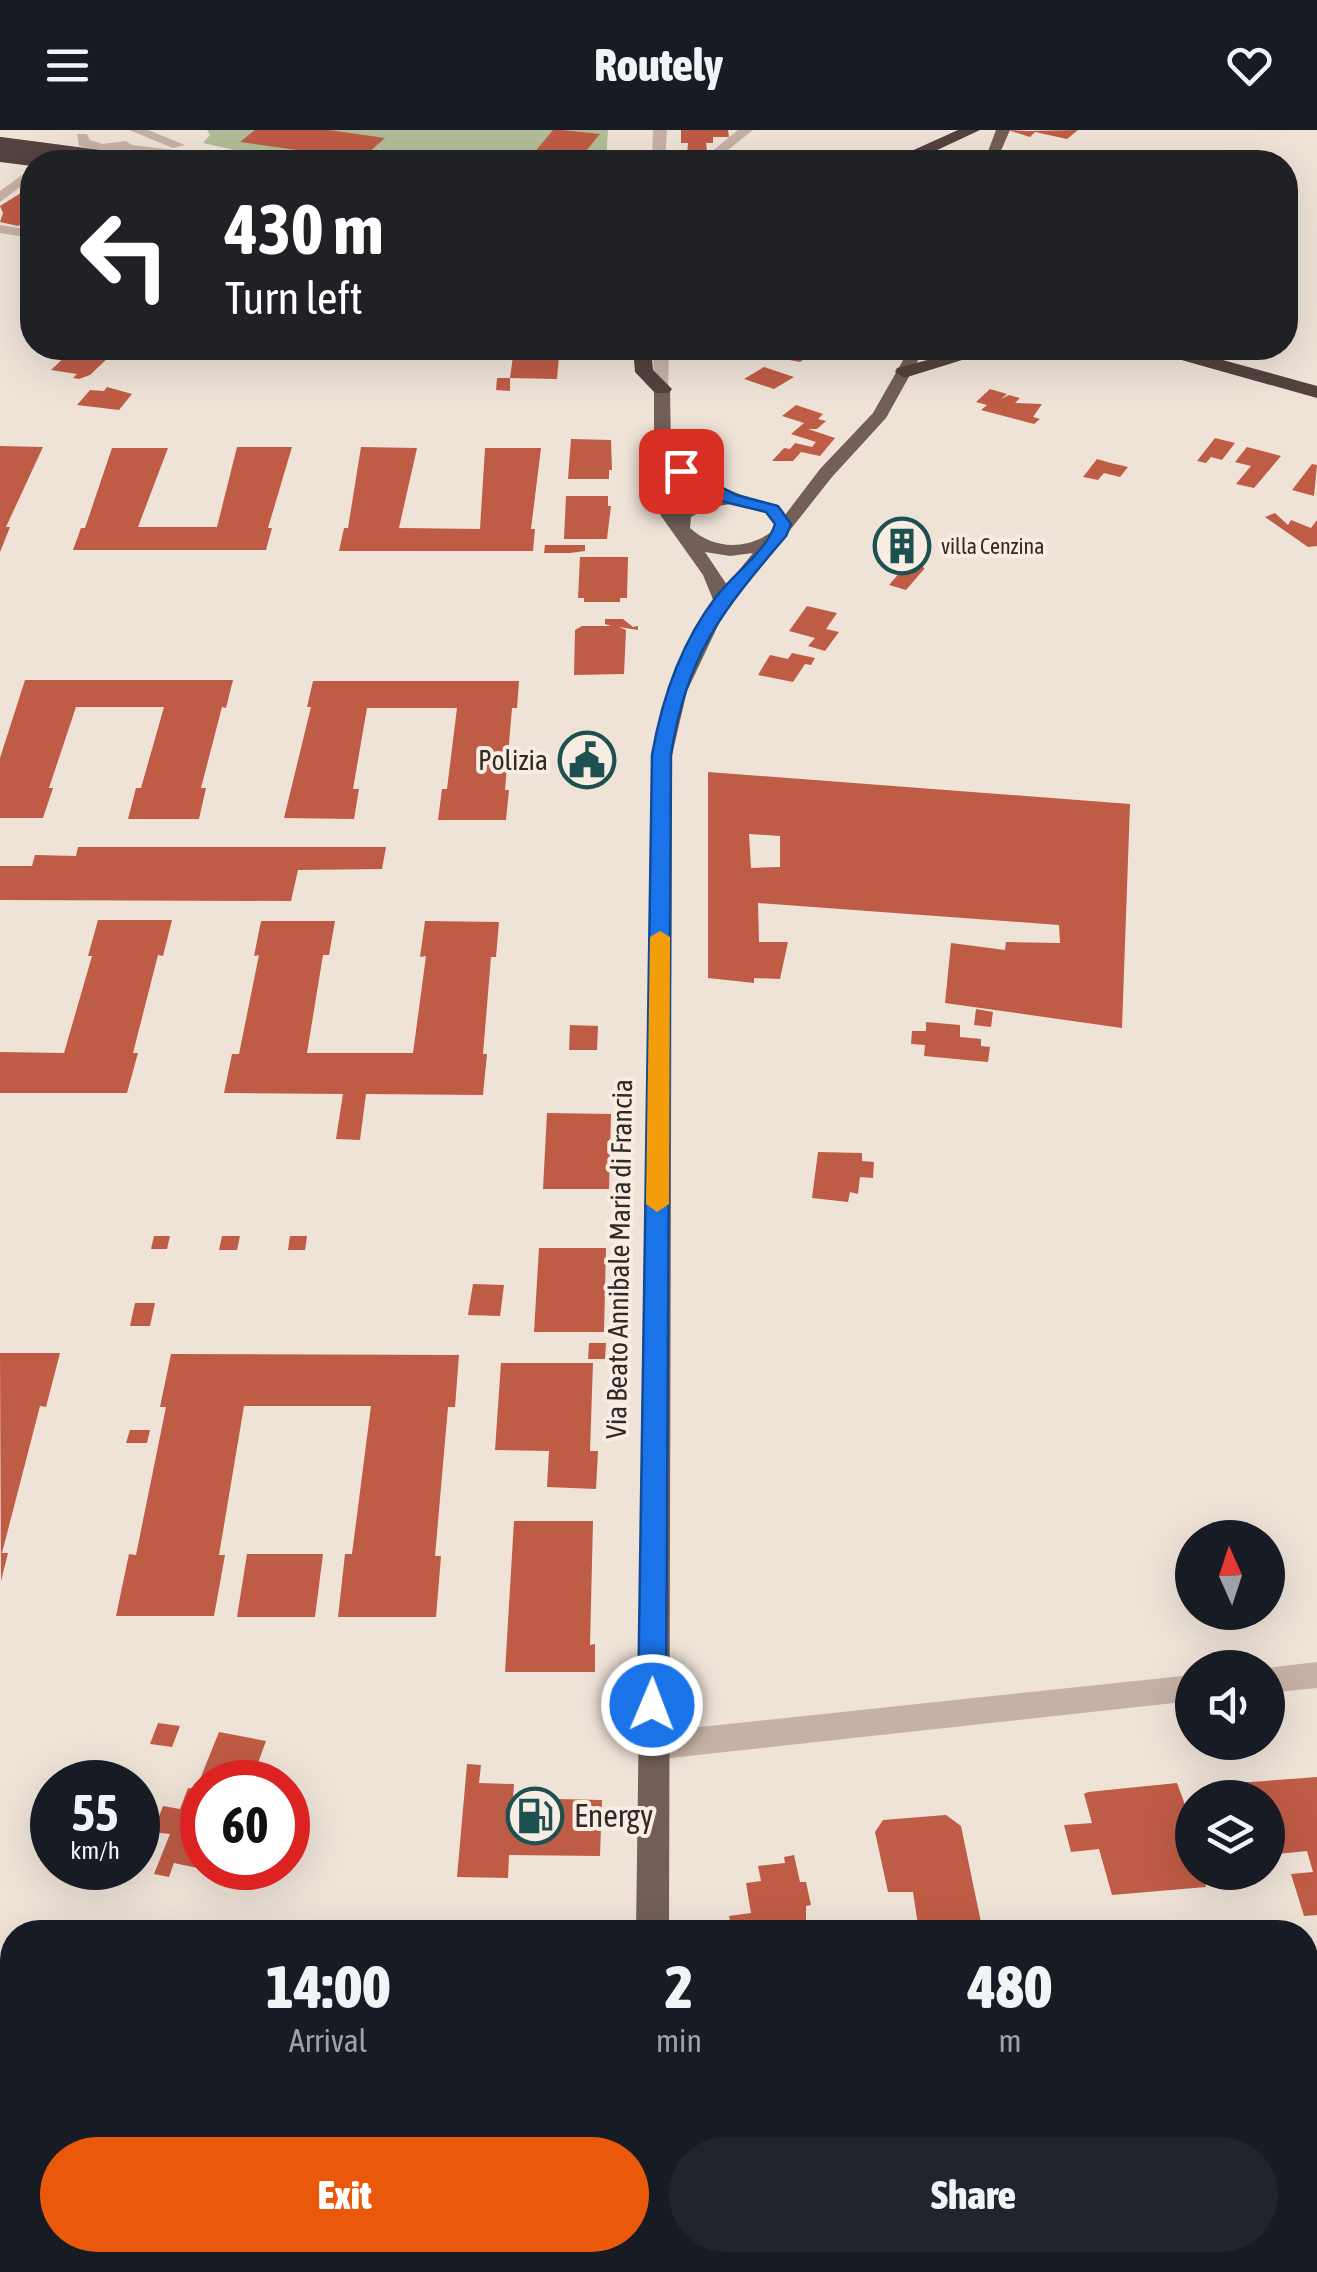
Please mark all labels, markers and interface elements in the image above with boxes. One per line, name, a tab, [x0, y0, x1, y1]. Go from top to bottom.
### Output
icon: menu	[40, 38, 95, 93]
icon: heart	[1222, 38, 1277, 93]
text: Routely	[594, 39, 723, 91]
text: 430 m	[225, 189, 384, 269]
icon: left	[60, 190, 190, 320]
text: Turn left	[225, 272, 363, 324]
pin	[639, 429, 724, 514]
icon: arrive	[654, 444, 709, 499]
building icon: villa Cenzina	[872, 516, 932, 576]
place label: villa Cenzina	[941, 533, 1044, 559]
public building icon: Polizia	[557, 730, 617, 790]
place label: Polizia	[478, 744, 548, 776]
street label: Via Beato Annibale Maria di Francia	[600, 1079, 638, 1439]
north arrow	[1175, 1520, 1285, 1630]
map controls	[1175, 1520, 1285, 1890]
button: sound	[1175, 1650, 1285, 1760]
position arrow	[600, 1653, 704, 1757]
speed limit sign: 60	[180, 1760, 310, 1890]
button: layers	[1175, 1780, 1285, 1890]
text: 55	[71, 1784, 118, 1842]
fuel station icon: Energy	[505, 1786, 565, 1846]
place label: Energy	[574, 1797, 653, 1834]
text: km/h	[70, 1836, 120, 1864]
text: 14:00	[266, 1952, 390, 2021]
text: 2	[665, 1952, 693, 2021]
text: 480	[968, 1952, 1052, 2021]
text: Arrival	[289, 2022, 367, 2059]
text: min	[656, 2022, 702, 2059]
text: m	[998, 2022, 1022, 2059]
button: Exit	[40, 2137, 649, 2252]
button: Share	[669, 2137, 1278, 2252]

